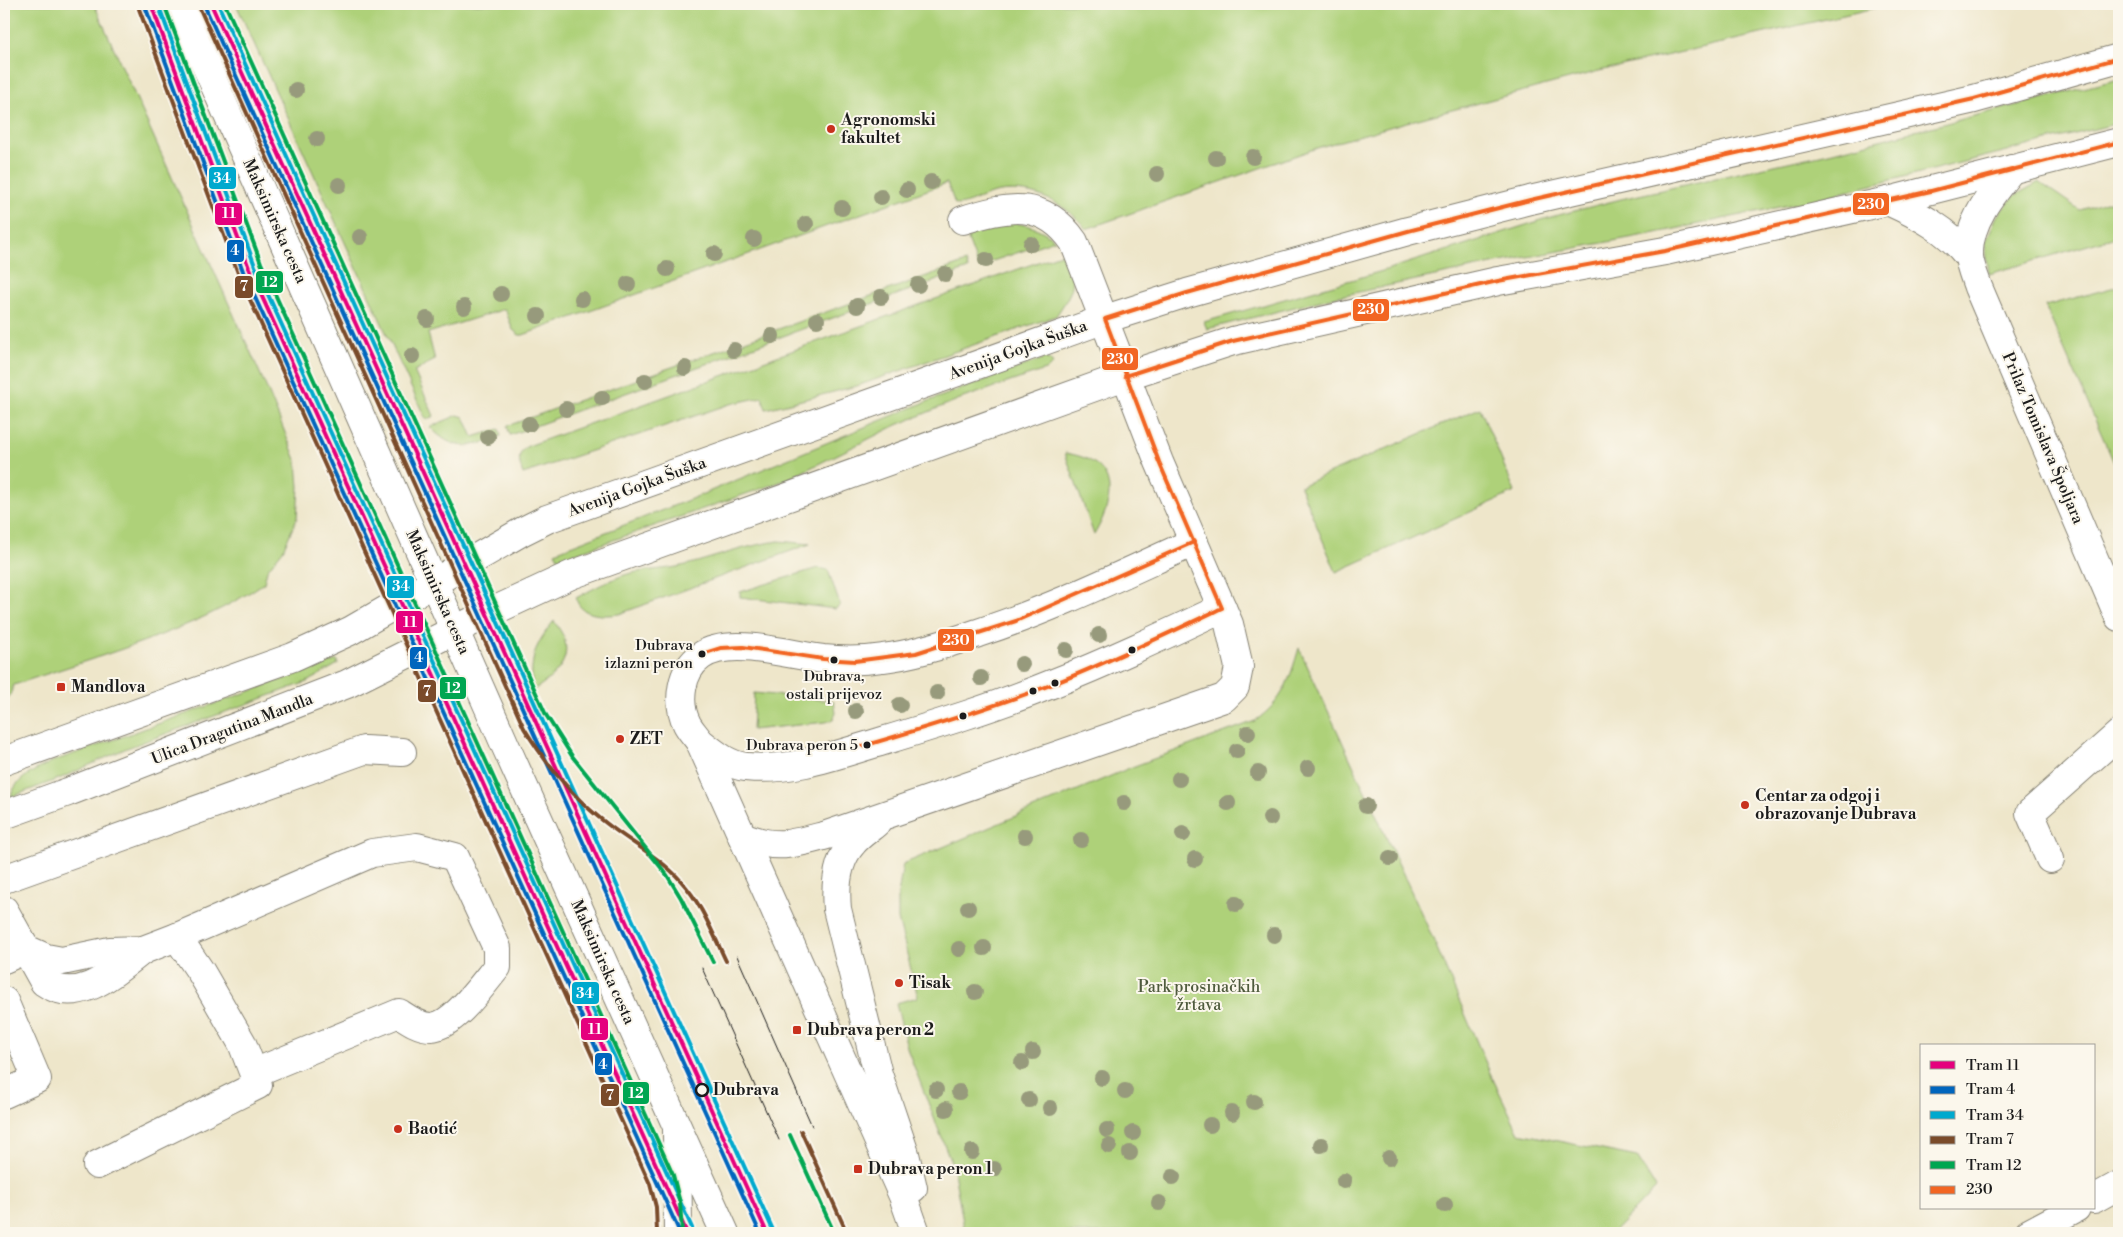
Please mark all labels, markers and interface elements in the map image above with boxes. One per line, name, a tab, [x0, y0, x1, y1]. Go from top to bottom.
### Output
place label: Agronomski fakultet	[840, 110, 936, 148]
marker: Agronomski fakultet	[825, 123, 837, 135]
street label: Maksimirska cesta	[239, 156, 312, 287]
line badge: 34	[208, 166, 237, 190]
text: 34	[213, 170, 231, 188]
line badge: 230	[1852, 192, 1890, 216]
text: 230	[1857, 196, 1885, 214]
line badge: 11	[214, 202, 243, 226]
text: 11	[222, 205, 236, 223]
line badge: 4	[226, 239, 245, 263]
text: 4	[230, 242, 240, 260]
line badge: 12	[255, 270, 284, 294]
text: 12	[262, 274, 278, 292]
line badge: 7	[234, 275, 254, 299]
text: 7	[240, 278, 249, 296]
line badge: 230	[1352, 298, 1390, 322]
text: 230	[1357, 301, 1385, 319]
street label: Avenija Gojka Šuška	[944, 313, 1091, 385]
line badge: 230	[1101, 347, 1139, 371]
street label: Prilaz Tomislava Špoljara	[1998, 348, 2091, 528]
text: 230	[1106, 351, 1134, 369]
street label: Avenija Gojka Šuška	[563, 450, 710, 522]
street label: Maksimirska cesta	[402, 527, 475, 658]
line badge: 34	[386, 575, 415, 599]
text: 34	[392, 578, 410, 596]
line badge: 11	[395, 610, 424, 634]
text: 11	[403, 614, 417, 632]
line badge: 230	[937, 628, 975, 652]
text: 230	[942, 632, 970, 650]
place label: Dubrava izlazni peron	[605, 636, 693, 673]
unlabelled marker	[1127, 645, 1137, 655]
line badge: 4	[409, 646, 428, 670]
text: 4	[414, 649, 424, 667]
marker: Dubrava izlazni peron	[697, 649, 707, 659]
marker: Dubrava, ostali prijevoz	[829, 655, 839, 665]
place label: Dubrava, ostali prijevoz	[786, 667, 882, 704]
line badge: 12	[439, 676, 467, 700]
place label: Mandlova	[71, 677, 146, 697]
unlabelled marker	[1050, 678, 1060, 688]
line badge: 7	[417, 679, 437, 703]
text: 12	[445, 680, 461, 698]
marker: Mandlova	[55, 681, 67, 693]
text: 7	[423, 683, 432, 701]
unlabelled marker	[1028, 686, 1038, 696]
street label: Ulica Dragutina Mandla	[148, 689, 317, 769]
unlabelled marker	[958, 711, 968, 721]
place label: ZET	[630, 729, 663, 749]
marker: ZET	[614, 733, 626, 745]
place label: Dubrava peron 5	[746, 736, 858, 755]
marker: Dubrava peron 5	[862, 740, 872, 750]
place label: Centar za odgoj i obrazovanje Dubrava	[1755, 786, 1917, 824]
marker: Centar za odgoj i obrazovanje Dubrava	[1739, 799, 1751, 811]
street label: Maksimirska cesta	[567, 897, 640, 1028]
place label: Tisak	[909, 973, 952, 993]
marker: Tisak	[893, 977, 905, 989]
park label: Park prosinačkih žrtava	[1138, 977, 1261, 1015]
line badge: 34	[571, 981, 600, 1005]
text: 34	[576, 985, 594, 1003]
line badge: 11	[580, 1017, 609, 1041]
place label: Dubrava peron 2	[807, 1020, 934, 1040]
text: 11	[588, 1021, 602, 1039]
marker: Dubrava peron 2	[791, 1024, 803, 1036]
legend	[1920, 1044, 2096, 1210]
line badge: 4	[594, 1052, 613, 1076]
text: 4	[598, 1056, 608, 1074]
text: Tram 11	[1966, 1056, 2020, 1075]
place label: Dubrava	[713, 1080, 779, 1100]
text: Tram 4	[1966, 1080, 2015, 1099]
line badge: 12	[622, 1081, 650, 1105]
line badge: 7	[600, 1083, 620, 1107]
marker: Dubrava	[695, 1083, 709, 1097]
text: 12	[628, 1085, 644, 1103]
text: 7	[606, 1087, 615, 1105]
text: Tram 34	[1966, 1106, 2024, 1125]
place label: Baotić	[408, 1119, 457, 1139]
marker: Baotić	[392, 1123, 404, 1135]
text: Tram 7	[1966, 1130, 2014, 1149]
text: Tram 12	[1966, 1156, 2021, 1175]
place label: Dubrava peron 1	[868, 1159, 993, 1179]
marker: Dubrava peron 1	[852, 1163, 864, 1175]
text: 230	[1966, 1180, 1993, 1199]

